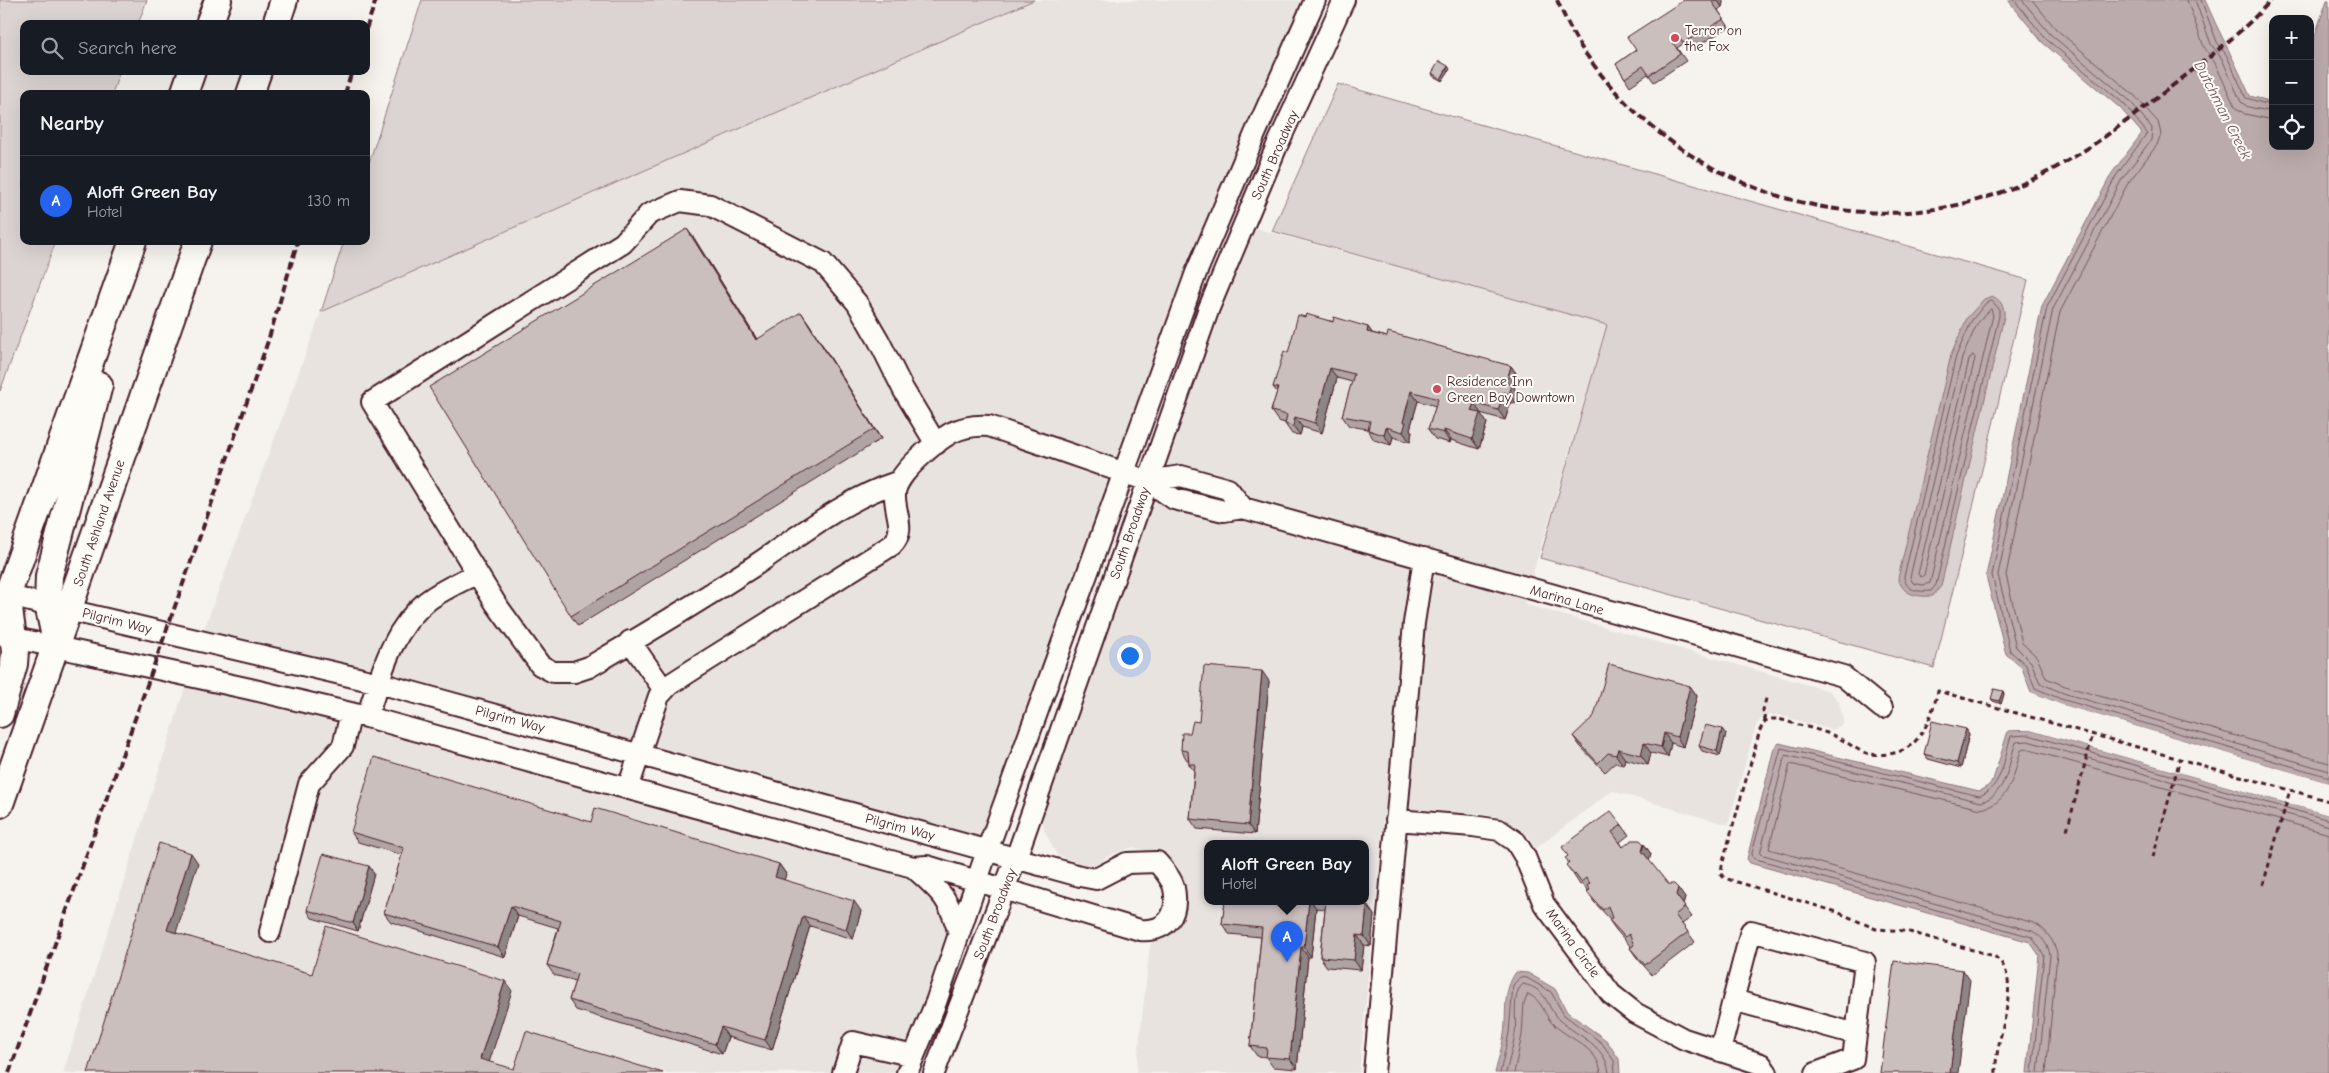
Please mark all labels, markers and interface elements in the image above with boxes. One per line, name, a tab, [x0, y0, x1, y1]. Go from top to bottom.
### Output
map controls	[2269, 15, 2314, 150]
button: +	[2269, 15, 2314, 60]
search box	[20, 20, 370, 75]
place label: Terror on the Fox	[1684, 22, 1742, 55]
marker: Terror on the Fox	[1669, 32, 1681, 44]
icon: search	[38, 34, 66, 62]
text: Search here	[78, 37, 177, 59]
water label: Dutchman Creek	[2191, 58, 2256, 163]
button: −	[2269, 60, 2314, 105]
button: locate	[2269, 105, 2314, 150]
street label: South Broadway	[1248, 107, 1303, 202]
text: Nearby	[40, 111, 104, 135]
text: Aloft Green Bay	[87, 181, 217, 203]
text: A	[52, 192, 60, 210]
text: 130 m	[307, 192, 350, 210]
text: Hotel	[87, 203, 123, 221]
place label: Residence Inn Green Bay Downtown	[1447, 373, 1575, 406]
marker: Residence Inn Green Bay Downtown	[1431, 383, 1443, 395]
street label: South Ashland Avenue	[69, 457, 129, 589]
street label: South Broadway	[1106, 484, 1154, 581]
street label: Marina Lane	[1528, 581, 1606, 619]
street label: Pilgrim Way	[80, 604, 154, 638]
your location	[1117, 643, 1143, 669]
street label: Pilgrim Way	[473, 702, 547, 737]
street label: Pilgrim Way	[863, 810, 937, 845]
popup	[1204, 840, 1369, 905]
text: Aloft Green Bay	[1222, 853, 1352, 875]
street label: South Broadway	[970, 865, 1020, 962]
text: Hotel	[1222, 875, 1257, 893]
street label: Marina Circle	[1542, 905, 1604, 981]
pin: A	[1271, 921, 1303, 962]

